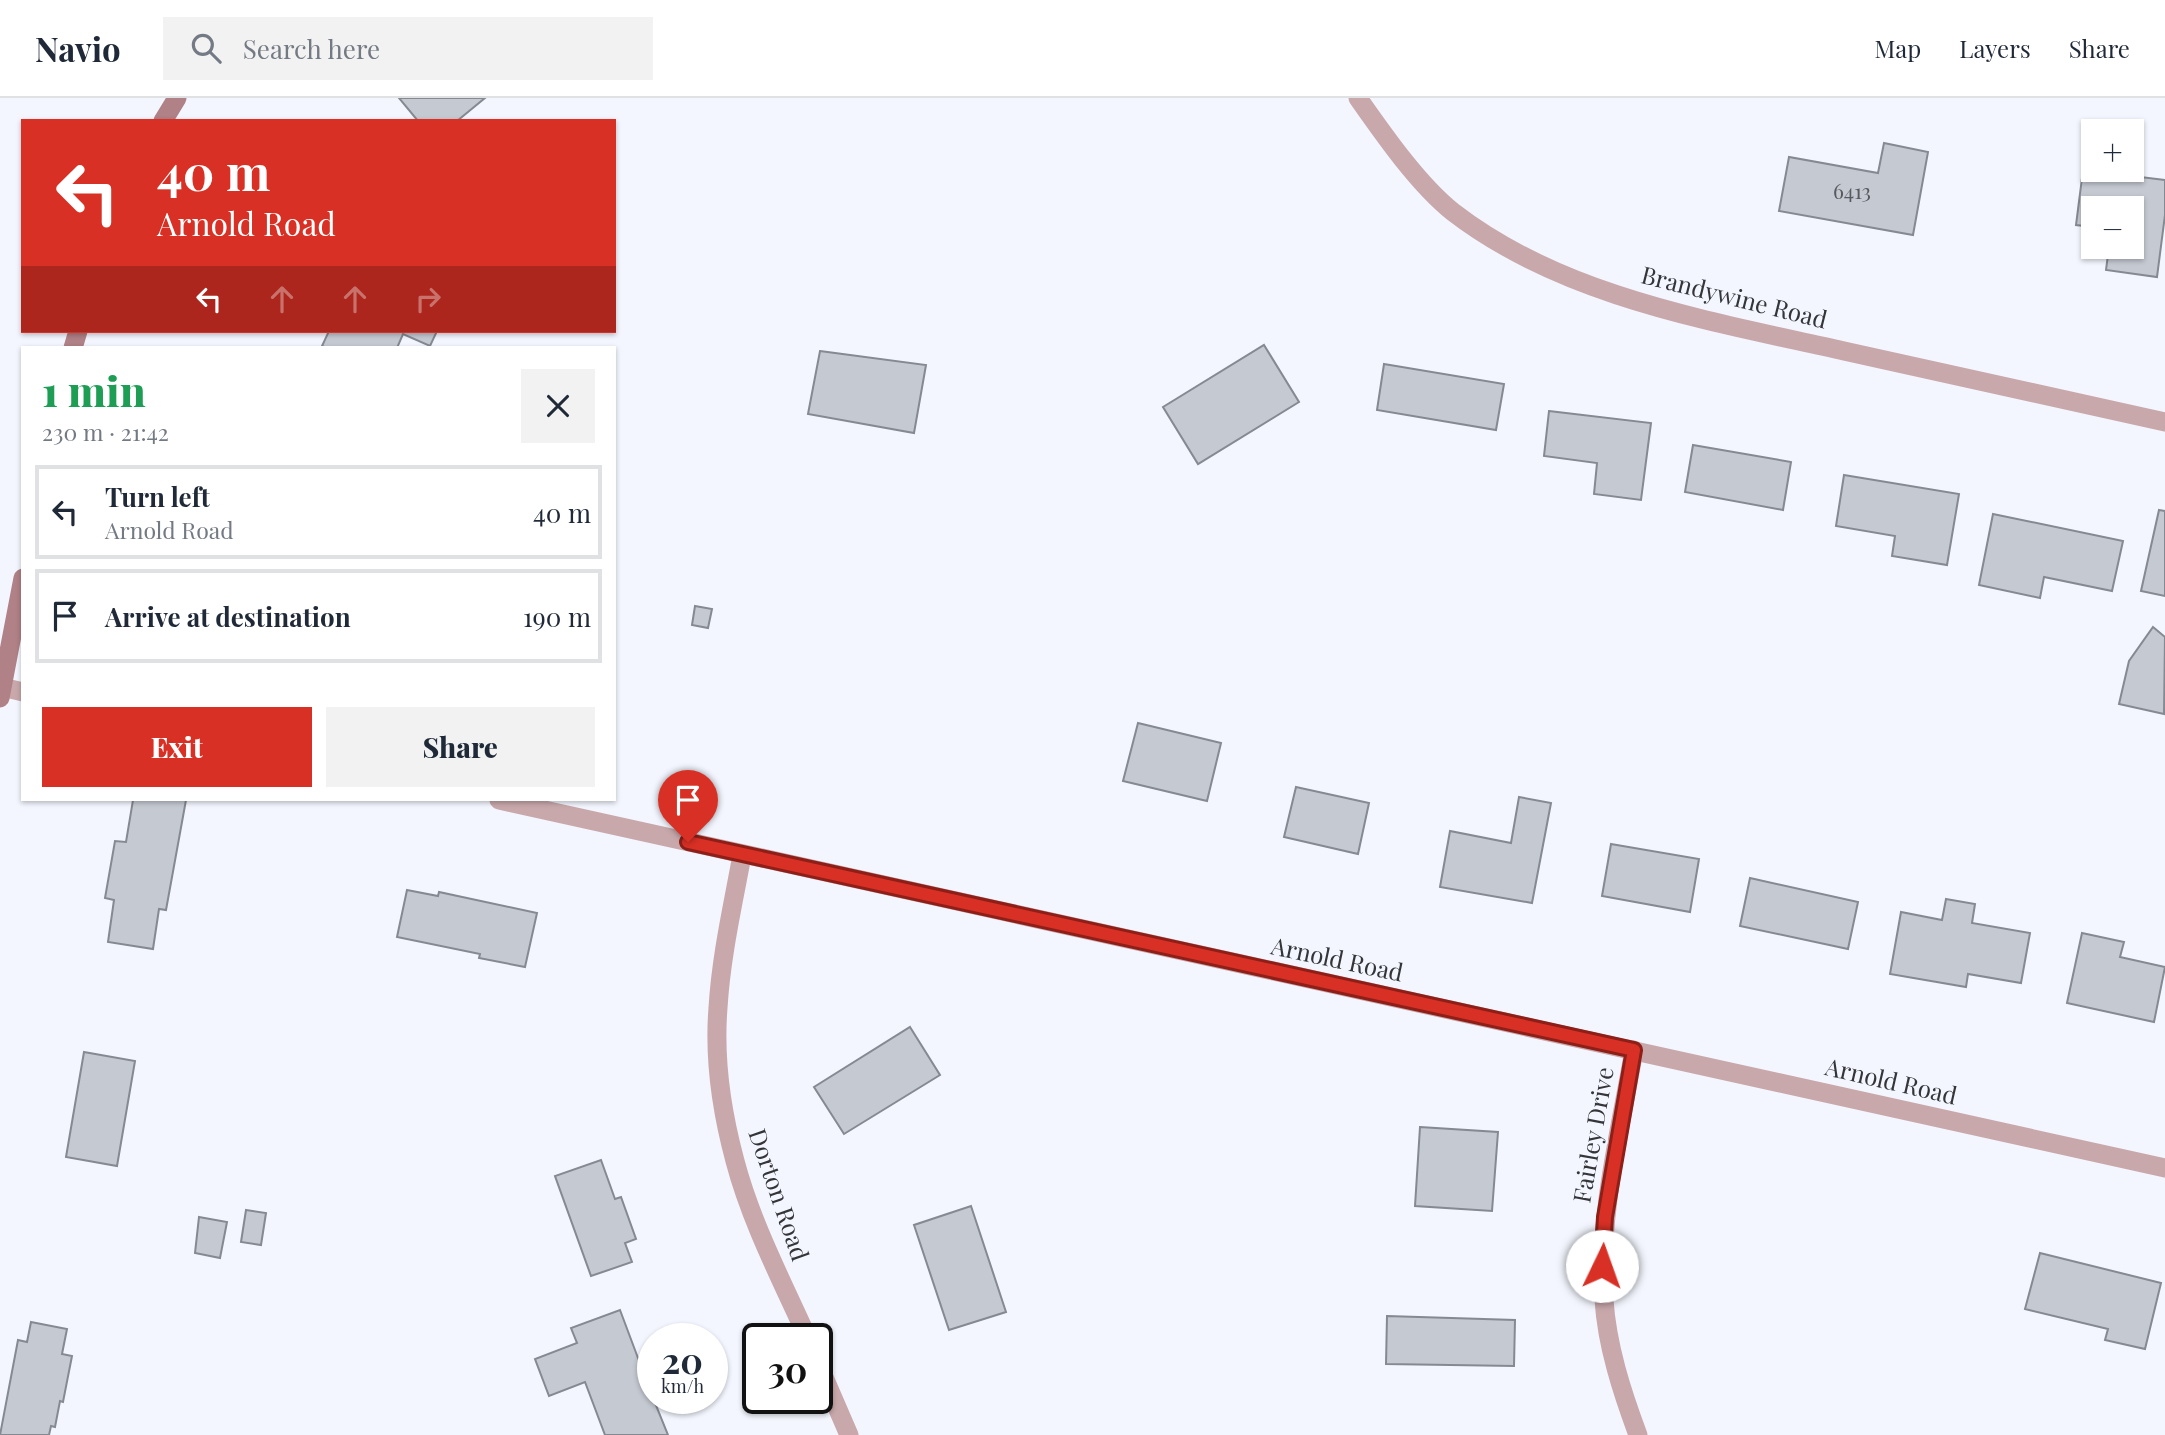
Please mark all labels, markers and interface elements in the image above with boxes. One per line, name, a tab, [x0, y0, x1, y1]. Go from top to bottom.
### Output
search box	[163, 17, 653, 80]
text: Navio	[35, 26, 121, 70]
icon: search	[187, 29, 225, 67]
text: Search here	[243, 31, 380, 66]
text: Map	[1875, 32, 1921, 64]
text: Layers	[1959, 32, 2031, 64]
text: Share	[2069, 32, 2130, 64]
map controls	[2081, 119, 2144, 259]
button: +	[2081, 119, 2144, 182]
text: 40 m	[157, 138, 270, 203]
icon: left	[42, 147, 133, 238]
house number: 6413	[1833, 176, 1871, 204]
button: −	[2081, 196, 2144, 259]
text: Arnold Road	[157, 201, 336, 244]
street label: Brandywine Road	[1638, 258, 1831, 335]
icon: left	[190, 280, 228, 318]
icon: ahead	[263, 280, 301, 318]
icon: ahead	[336, 280, 374, 318]
icon: right	[409, 280, 447, 318]
text: 1 min	[42, 362, 146, 418]
button: close	[521, 369, 595, 443]
text: 230 m · 21:42	[42, 416, 169, 447]
text: Turn left	[105, 479, 210, 514]
icon: left	[46, 493, 84, 531]
text: 40 m	[533, 495, 591, 530]
text: Arnold Road	[105, 514, 234, 545]
icon: arrive	[46, 597, 84, 635]
text: Arrive at destination	[105, 599, 351, 634]
text: 190 m	[523, 599, 591, 634]
button: Exit	[42, 707, 312, 787]
button: Share	[326, 707, 595, 787]
pin	[658, 770, 718, 842]
icon: arrive	[669, 781, 707, 819]
street label: Arnold Road	[1267, 928, 1406, 988]
street label: Arnold Road	[1822, 1049, 1960, 1111]
street label: Fairley Drive	[1564, 1064, 1620, 1205]
street label: Dorton Road	[742, 1124, 817, 1265]
position arrow	[1565, 1229, 1639, 1303]
speed limit sign: 30	[742, 1323, 833, 1414]
text: 20	[662, 1336, 703, 1383]
text: km/h	[661, 1374, 704, 1398]

